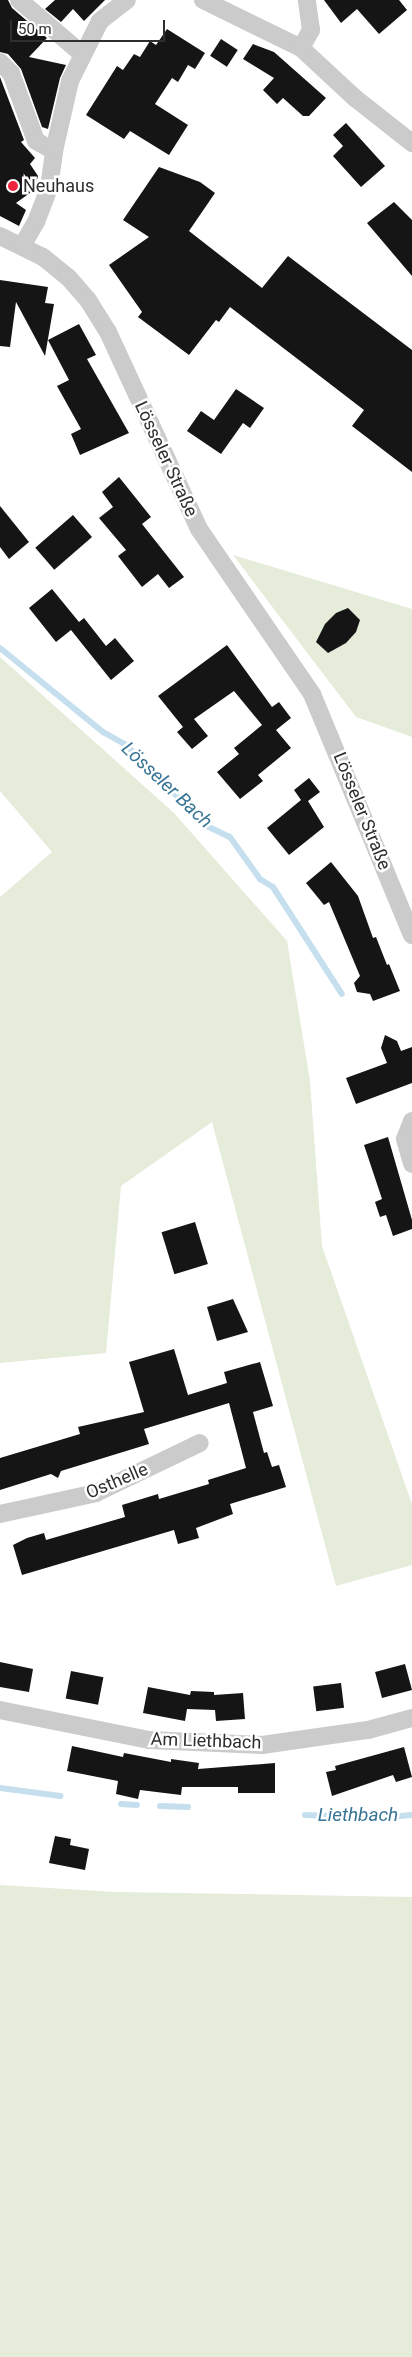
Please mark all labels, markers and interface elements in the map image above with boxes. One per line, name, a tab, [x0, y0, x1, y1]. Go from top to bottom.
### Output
scale bar	[12, 10, 168, 42]
text: 50 m	[18, 20, 52, 38]
place label: Neuhaus	[23, 175, 94, 197]
marker: Neuhaus	[7, 180, 19, 192]
street label: Lösseler Straße	[130, 398, 202, 520]
water label: Lösseler Bach	[117, 737, 217, 833]
street label: Lösseler Straße	[329, 749, 395, 873]
street label: Osthelle	[83, 1458, 151, 1504]
street label: Am Liethbach	[150, 1728, 262, 1754]
water label: Liethbach	[318, 1804, 398, 1826]

